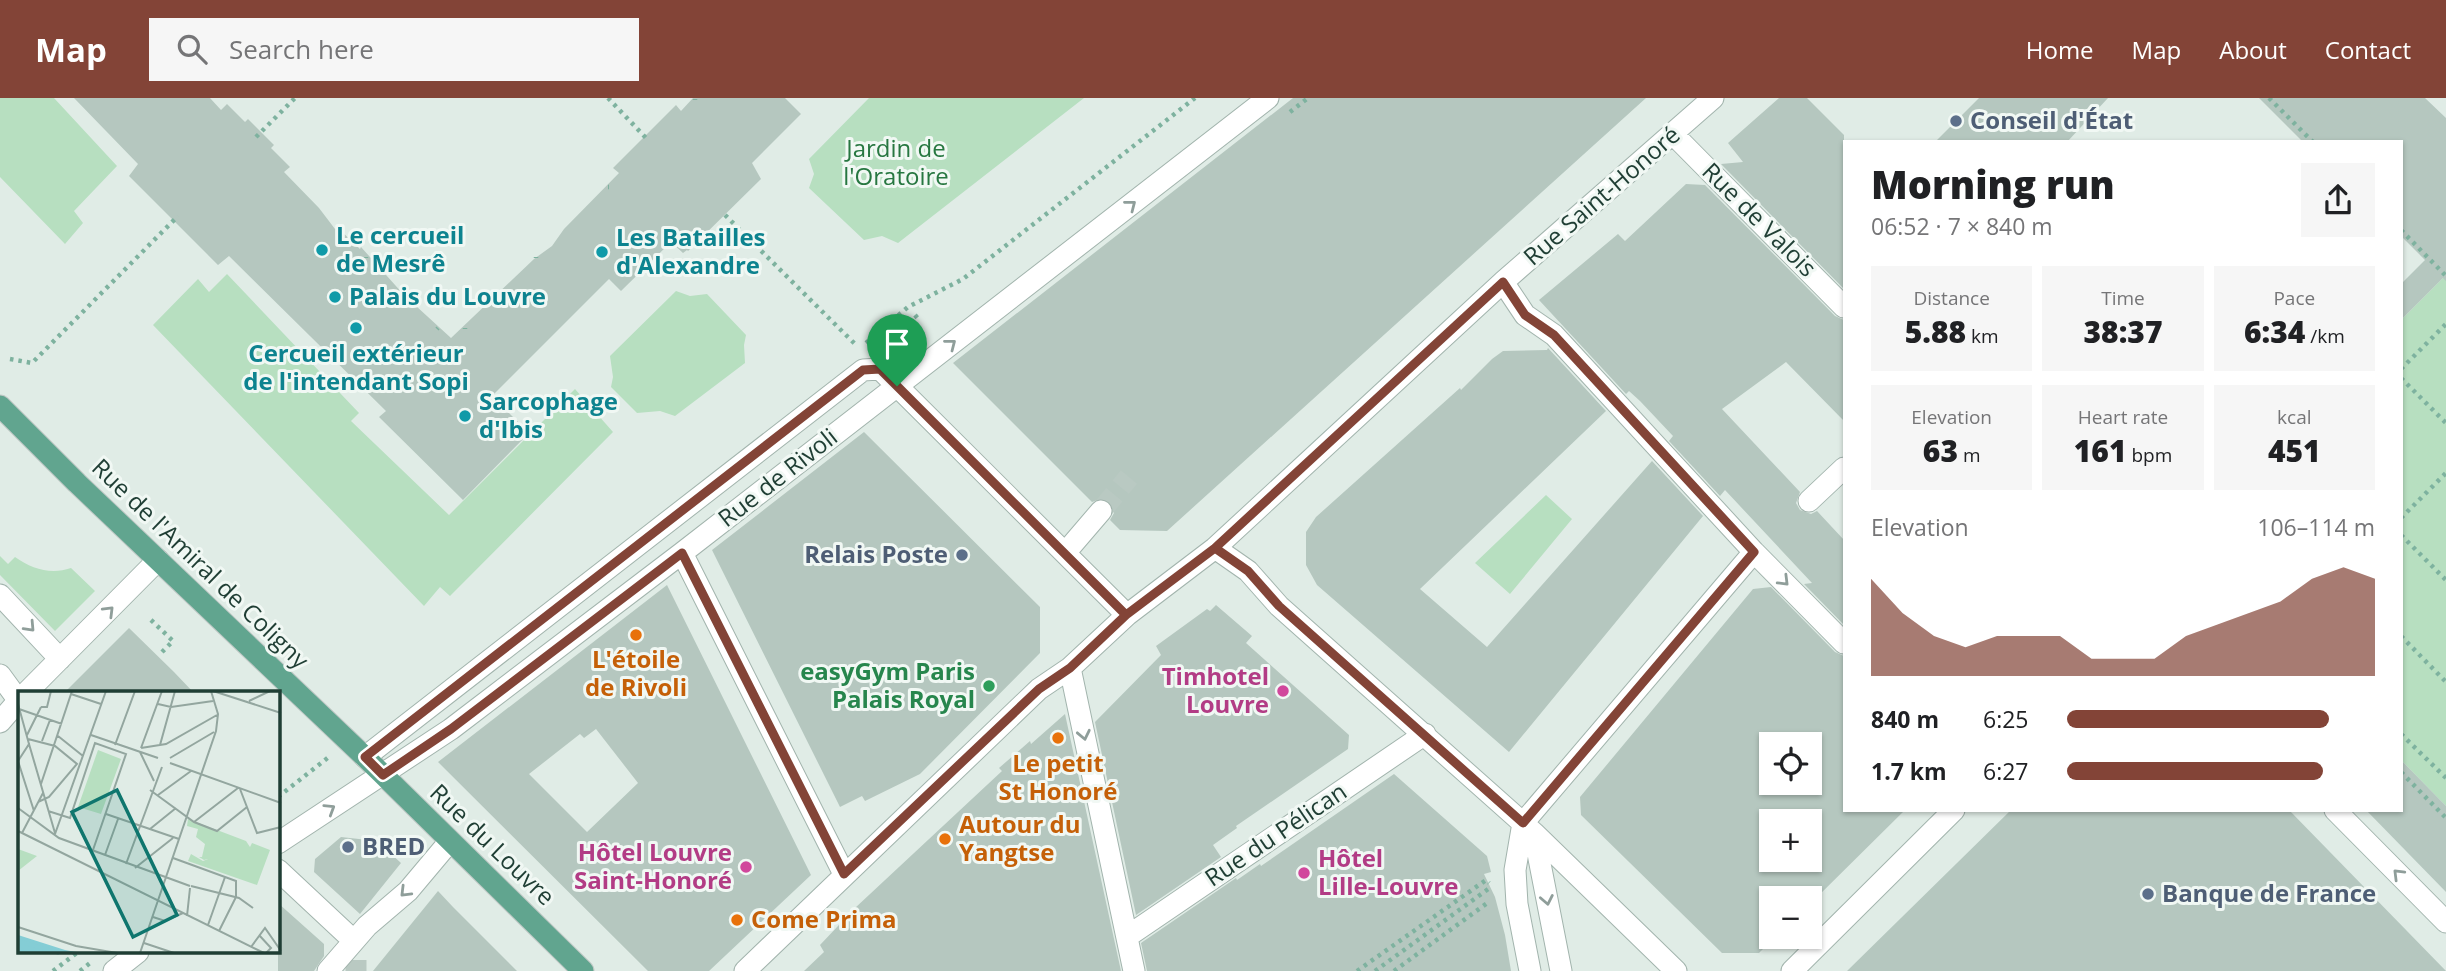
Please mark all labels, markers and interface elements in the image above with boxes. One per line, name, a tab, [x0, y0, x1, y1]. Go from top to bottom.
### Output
search box	[149, 18, 639, 81]
text: Map	[35, 27, 107, 72]
icon: search	[173, 30, 211, 68]
text: Search here	[229, 31, 374, 67]
text: Home	[2026, 33, 2094, 66]
text: Map	[2132, 33, 2181, 66]
text: About	[2219, 33, 2287, 66]
text: Contact	[2325, 33, 2411, 66]
place label: Conseil d'État	[1970, 103, 2133, 136]
marker: Conseil d'État	[1948, 113, 1964, 129]
street label: Rue Saint-Honoré	[1516, 118, 1686, 272]
park label: Jardin de l'Oratoire	[843, 131, 949, 192]
street label: Rue de Valois	[1696, 154, 1825, 283]
text: Morning run	[1871, 158, 2115, 210]
button: share	[2301, 163, 2375, 237]
one-way arrow	[1123, 200, 1135, 213]
text: 06:52 · 7 × 840 m	[1871, 210, 2053, 242]
place label: Le cercueil de Mesrê	[336, 218, 464, 279]
place label: Les Batailles d'Alexandre	[616, 220, 766, 281]
marker: Le cercueil de Mesrê	[314, 242, 330, 258]
marker: Les Batailles d'Alexandre	[594, 244, 610, 260]
place label: Palais du Louvre	[349, 279, 546, 312]
text: Distance	[1913, 285, 1990, 311]
text: Time	[2101, 285, 2145, 311]
text: Pace	[2273, 285, 2315, 311]
marker: Palais du Louvre	[327, 289, 343, 305]
text: 5.88	[1905, 311, 1966, 352]
text: 38:37	[2084, 311, 2162, 352]
text: 6:34	[2244, 311, 2305, 352]
pin	[867, 314, 927, 386]
marker: Cercueil extérieur de l'intendant Sopi	[348, 320, 364, 336]
text: km	[1966, 323, 1999, 349]
text: /km	[2305, 323, 2345, 349]
icon: arrive	[878, 325, 916, 363]
place label: Cercueil extérieur de l'intendant Sopi	[243, 336, 469, 397]
one-way arrow	[943, 339, 955, 352]
place label: Sarcophage d'Ibis	[479, 384, 618, 445]
text: Elevation	[1911, 404, 1992, 430]
text: Heart rate	[2078, 404, 2168, 430]
text: kcal	[2277, 404, 2312, 430]
marker: Sarcophage d'Ibis	[457, 408, 473, 424]
street label: Rue de Rivoli	[711, 420, 844, 534]
text: 63	[1923, 430, 1958, 471]
text: 161	[2074, 430, 2126, 471]
text: 451	[2268, 430, 2321, 471]
text: m	[1958, 442, 1981, 468]
text: bpm	[2126, 442, 2172, 468]
street label: Rue de l'Amiral de Coligny	[85, 450, 317, 676]
text: Elevation	[1871, 511, 1969, 543]
text: 106–114 m	[2257, 511, 2375, 543]
place label: Relais Poste	[804, 537, 948, 570]
marker: Relais Poste	[954, 547, 970, 563]
one-way arrow	[1775, 573, 1788, 586]
one-way arrow	[100, 606, 113, 619]
one-way arrow	[22, 619, 35, 632]
marker: L'étoile de Rivoli	[628, 627, 644, 643]
place label: L'étoile de Rivoli	[585, 642, 687, 703]
place label: easyGym Paris Palais Royal	[800, 654, 975, 715]
place label: Timhotel Louvre	[1162, 659, 1269, 720]
marker: easyGym Paris Palais Royal	[981, 678, 997, 694]
marker: Timhotel Louvre	[1275, 683, 1291, 699]
inset map	[18, 691, 280, 954]
text: 840 m	[1871, 703, 1939, 735]
text: 6:25	[1983, 703, 2029, 735]
one-way arrow	[1076, 729, 1091, 741]
marker: Le petit St Honoré	[1050, 730, 1066, 746]
map controls	[1759, 732, 1822, 949]
button: locate	[1759, 732, 1822, 795]
place label: Le petit St Honoré	[999, 746, 1117, 807]
text: 1.7 km	[1871, 755, 1947, 787]
text: 6:27	[1983, 755, 2029, 787]
street label: Rue du Pélican	[1198, 774, 1353, 893]
street label: Rue du Louvre	[423, 776, 563, 912]
one-way arrow	[323, 804, 336, 817]
place label: Autour du Yangtse	[959, 807, 1080, 868]
button: +	[1759, 809, 1822, 872]
place label: BRED	[362, 829, 425, 862]
marker: Autour du Yangtse	[937, 831, 953, 847]
place label: Hôtel Louvre Saint-Honoré	[574, 835, 732, 896]
marker: BRED	[340, 839, 356, 855]
place label: Hôtel Lille-Louvre	[1318, 841, 1458, 902]
marker: Hôtel Louvre Saint-Honoré	[738, 859, 754, 875]
marker: Hôtel Lille-Louvre	[1296, 865, 1312, 881]
one-way arrow	[2393, 869, 2406, 882]
place label: Banque de France	[2162, 876, 2376, 909]
one-way arrow	[401, 884, 414, 897]
button: −	[1759, 886, 1822, 949]
marker: Banque de France	[2140, 886, 2156, 902]
one-way arrow	[1539, 894, 1554, 906]
place label: Come Prima	[751, 902, 897, 935]
marker: Come Prima	[729, 912, 745, 928]

